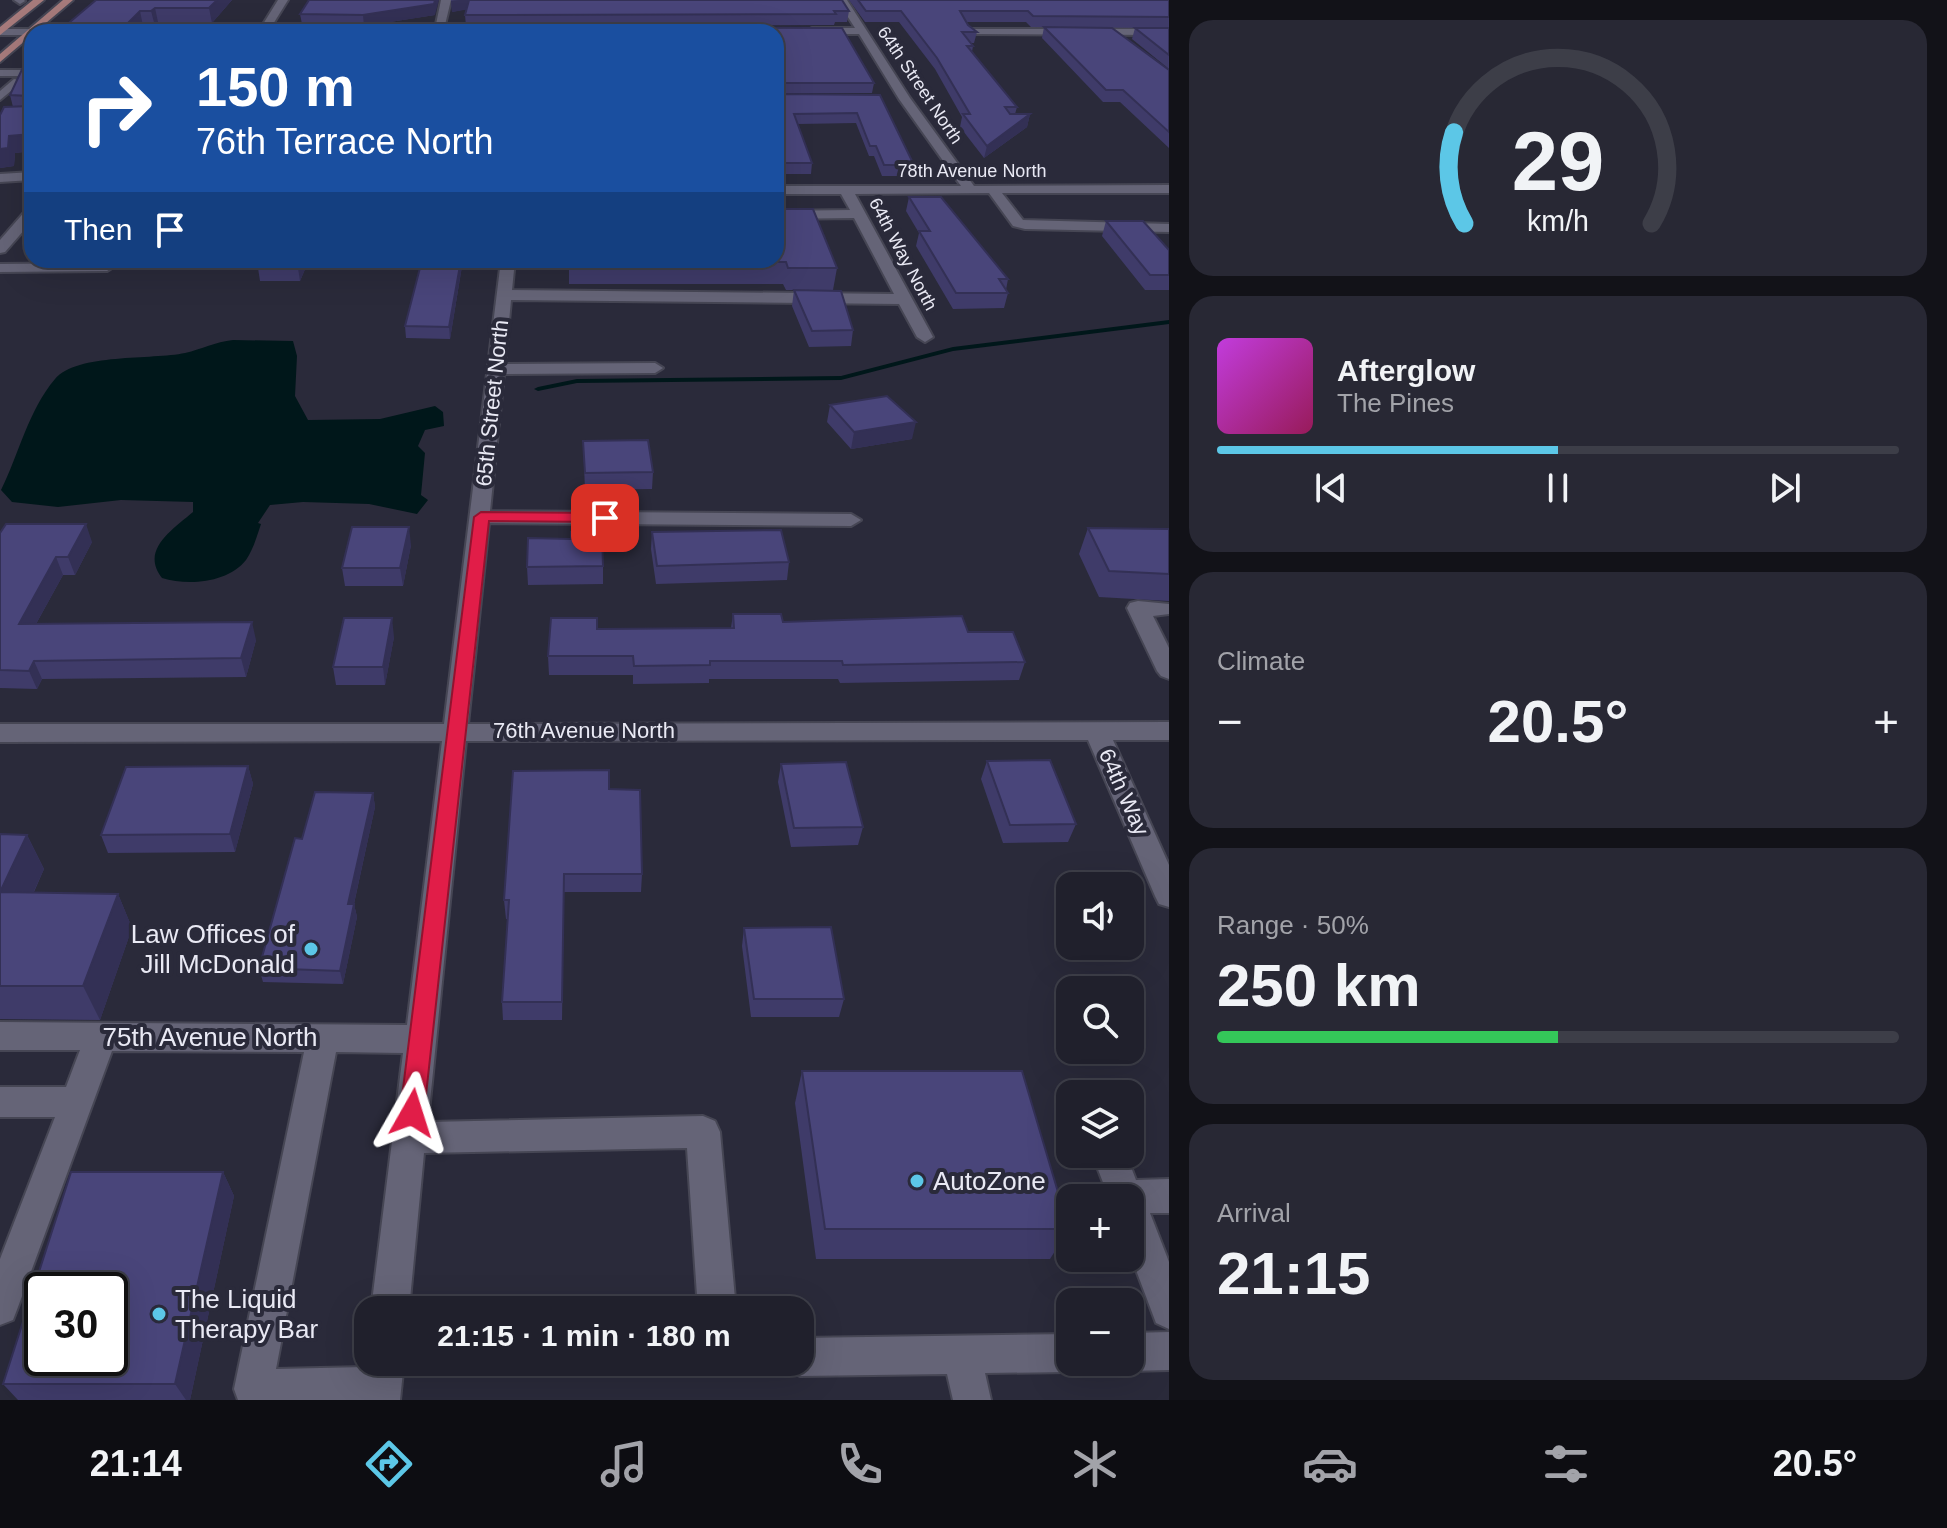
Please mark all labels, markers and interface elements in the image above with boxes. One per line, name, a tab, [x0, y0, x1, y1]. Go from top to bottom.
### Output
street label: 64th Street North	[873, 23, 967, 147]
text: 150 m	[196, 55, 355, 118]
icon: right	[64, 56, 168, 160]
text: 29	[1512, 115, 1604, 208]
text: 76th Terrace North	[196, 121, 494, 162]
street label: 78th Avenue North	[898, 161, 1046, 181]
street label: 64th Way North	[865, 194, 941, 314]
text: km/h	[1527, 205, 1589, 237]
icon: arrive	[148, 208, 192, 252]
text: Then	[64, 213, 132, 246]
street label: 65th Street North	[471, 318, 513, 488]
text: Afterglow	[1337, 354, 1475, 387]
text: The Pines	[1337, 388, 1454, 418]
icon: previous	[1309, 466, 1353, 510]
icon: pause	[1536, 466, 1580, 510]
icon: next	[1763, 466, 1807, 510]
pin	[571, 484, 639, 552]
icon: arrive	[583, 496, 627, 540]
text: Climate	[1217, 646, 1305, 676]
text: 20.5°	[1488, 688, 1628, 755]
text: −	[1217, 697, 1243, 746]
text: +	[1873, 697, 1899, 746]
street label: 76th Avenue North	[493, 718, 675, 743]
street label: 64th Way	[1094, 745, 1154, 839]
map controls	[1056, 872, 1144, 1376]
button: sound	[1056, 872, 1144, 960]
text: Range · 50%	[1217, 910, 1369, 940]
place label: Law Offices of Jill McDonald	[131, 919, 296, 979]
marker: Law Offices of Jill McDonald	[302, 940, 320, 958]
text: 250 km	[1217, 952, 1421, 1019]
button: search	[1056, 976, 1144, 1064]
street label: 75th Avenue North	[103, 1022, 317, 1052]
position arrow	[370, 1071, 454, 1155]
button: layers	[1056, 1080, 1144, 1168]
place label: AutoZone	[933, 1166, 1046, 1196]
marker: AutoZone	[908, 1172, 926, 1190]
button: +	[1056, 1184, 1144, 1272]
text: Arrival	[1217, 1198, 1291, 1228]
text: 21:15	[1217, 1240, 1370, 1307]
speed limit sign: 30	[24, 1272, 128, 1376]
place label: The Liquid Therapy Bar	[175, 1284, 318, 1344]
button: −	[1056, 1288, 1144, 1376]
marker: The Liquid Therapy Bar	[150, 1305, 168, 1323]
text: 21:15 · 1 min · 180 m	[437, 1319, 731, 1352]
icon: directions	[361, 1436, 417, 1492]
icon: music	[596, 1436, 652, 1492]
icon: phone	[832, 1436, 888, 1492]
icon: climate	[1067, 1436, 1123, 1492]
icon: car	[1302, 1436, 1358, 1492]
icon: filters	[1538, 1436, 1594, 1492]
text: 21:14	[90, 1443, 182, 1484]
text: 20.5°	[1773, 1443, 1857, 1484]

